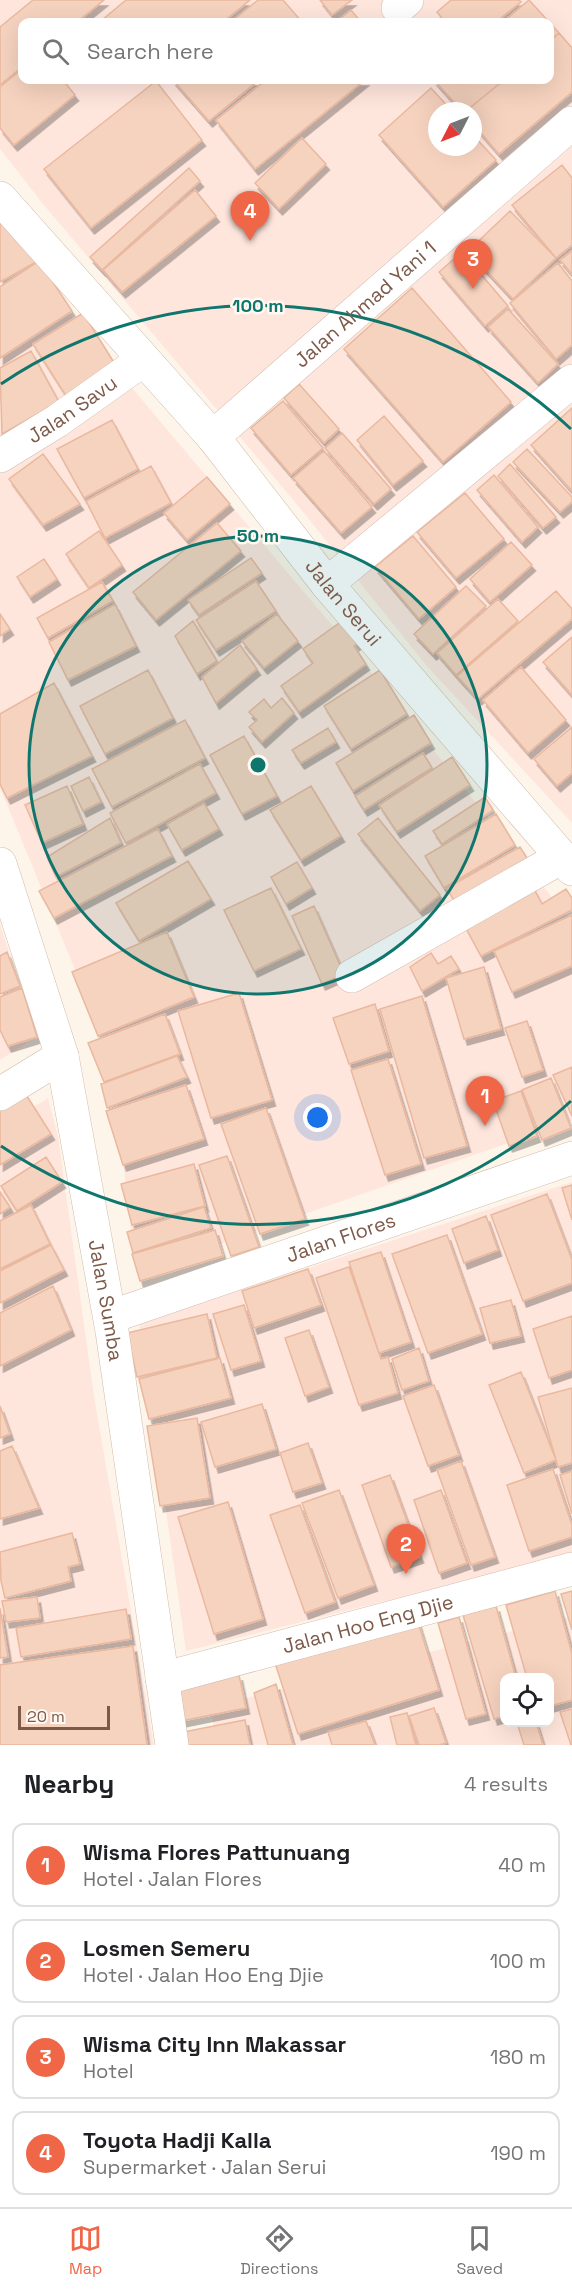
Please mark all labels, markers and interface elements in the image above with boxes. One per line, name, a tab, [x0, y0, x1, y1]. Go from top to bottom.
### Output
search box	[18, 18, 554, 84]
icon: search	[39, 35, 72, 68]
text: Search here	[87, 37, 214, 65]
north arrow	[428, 102, 482, 156]
pin: 4	[230, 192, 270, 241]
street label: Jalan Ahmad Yani 1	[289, 235, 441, 373]
pin: 3	[454, 240, 492, 289]
text: 100 m	[232, 294, 284, 317]
street label: Jalan Savu	[23, 370, 122, 449]
text: 50 m	[237, 524, 279, 547]
street label: Jalan Serui	[300, 554, 387, 651]
centre of rings	[248, 755, 268, 775]
pin: 1	[466, 1076, 504, 1126]
your location	[303, 1103, 332, 1132]
street label: Jalan Flores	[282, 1207, 399, 1268]
street label: Jalan Sumba	[83, 1238, 129, 1363]
pin: 2	[386, 1524, 426, 1574]
street label: Jalan Hoo Eng Djie	[279, 1588, 456, 1659]
map controls	[500, 1673, 554, 1727]
button: locate	[500, 1673, 554, 1727]
scale bar	[18, 1703, 110, 1730]
text: 20 m	[27, 1706, 65, 1727]
text: Nearby	[24, 1767, 114, 1801]
text: 4 results	[464, 1771, 548, 1797]
text: Wisma Flores Pattunuang	[83, 1838, 350, 1866]
text: 1	[41, 1852, 50, 1878]
text: 40 m	[498, 1852, 546, 1878]
text: Hotel · Jalan Flores	[83, 1866, 262, 1892]
text: Losmen Semeru	[83, 1934, 250, 1962]
text: 2	[40, 1948, 51, 1974]
text: 100 m	[490, 1948, 546, 1974]
text: Hotel · Jalan Hoo Eng Djie	[83, 1962, 324, 1988]
text: Wisma City Inn Makassar	[83, 2030, 346, 2058]
text: 3	[39, 2044, 52, 2070]
text: 180 m	[490, 2044, 546, 2070]
text: Hotel	[83, 2058, 134, 2084]
text: Toyota Hadji Kalla	[83, 2126, 272, 2154]
text: 4	[39, 2140, 52, 2166]
text: 190 m	[490, 2140, 546, 2166]
text: Supermarket · Jalan Serui	[83, 2154, 326, 2180]
tab: Map	[69, 2222, 102, 2279]
tab: Directions	[240, 2222, 319, 2279]
tab: Saved	[456, 2222, 503, 2279]

